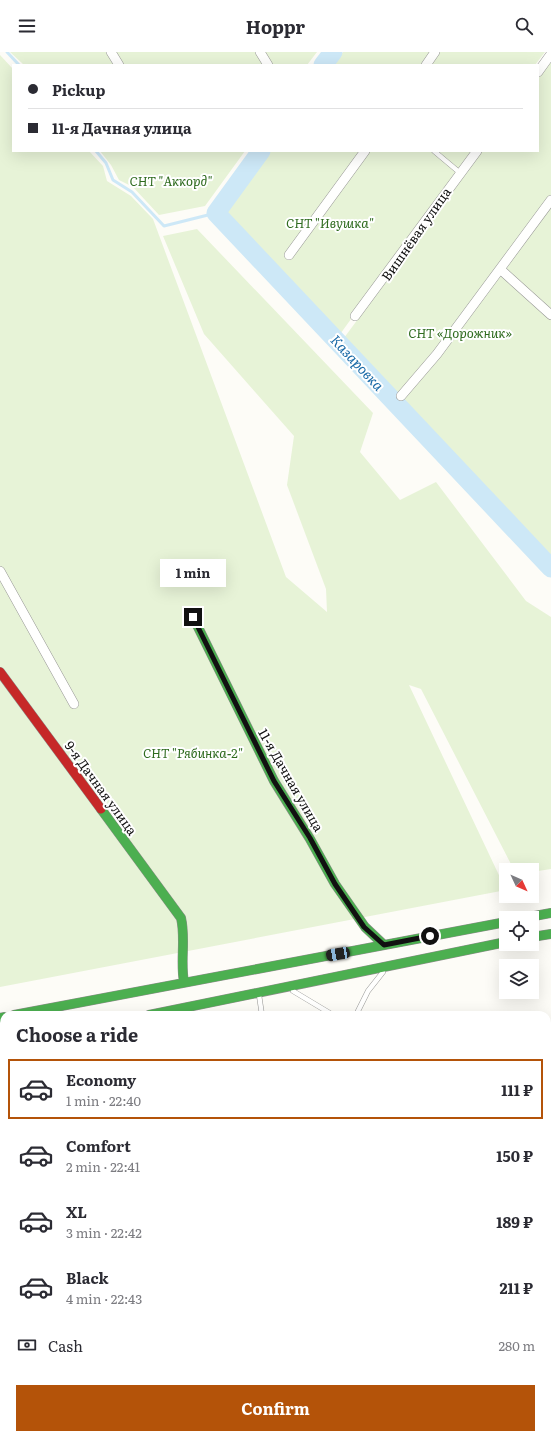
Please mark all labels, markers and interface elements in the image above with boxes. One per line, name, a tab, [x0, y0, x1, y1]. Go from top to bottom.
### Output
text: Hoppr	[246, 13, 305, 40]
icon: menu	[16, 15, 38, 37]
icon: search	[513, 15, 535, 37]
text: Pickup	[52, 78, 105, 101]
text: 11-я Дачная улица	[52, 116, 192, 139]
park label: СНТ "Аккорд"	[129, 171, 213, 190]
street label: Вишнёвая улица	[376, 183, 455, 284]
park label: СНТ "Ивушка"	[286, 213, 374, 232]
park label: СНТ «Дорожник»	[408, 323, 512, 342]
water label: Казаровка	[327, 330, 389, 395]
callout: 1 min	[160, 559, 226, 587]
text: 1 min	[176, 563, 210, 582]
route end	[184, 608, 202, 626]
street label: 11-я Дачная улица	[254, 725, 329, 835]
street label: 9-я Дачная улица	[61, 737, 142, 839]
park label: СНТ "Рябинка-2"	[143, 743, 243, 762]
north arrow	[499, 863, 539, 903]
map controls	[499, 863, 539, 999]
button: locate	[499, 911, 539, 951]
route start	[421, 927, 439, 945]
car	[325, 946, 351, 962]
button: layers	[499, 959, 539, 999]
text: Choose a ride	[16, 1021, 138, 1048]
text: Economy	[66, 1068, 136, 1091]
icon: car	[18, 1071, 54, 1107]
text: 111 ₽	[501, 1078, 533, 1101]
text: 1 min · 22:40	[66, 1091, 141, 1110]
text: Comfort	[66, 1134, 131, 1157]
icon: car	[18, 1137, 54, 1173]
text: 150 ₽	[496, 1144, 533, 1167]
text: 2 min · 22:41	[66, 1157, 140, 1176]
text: XL	[66, 1200, 87, 1223]
icon: car	[18, 1203, 54, 1239]
text: 189 ₽	[496, 1210, 533, 1233]
text: 3 min · 22:42	[66, 1223, 142, 1242]
text: Black	[66, 1266, 109, 1289]
icon: car	[18, 1269, 54, 1305]
text: 211 ₽	[500, 1276, 533, 1299]
text: 4 min · 22:43	[66, 1289, 142, 1308]
icon: cash	[16, 1334, 38, 1356]
text: Cash	[48, 1334, 83, 1357]
text: 280 m	[499, 1336, 535, 1355]
button: Confirm	[16, 1385, 535, 1431]

